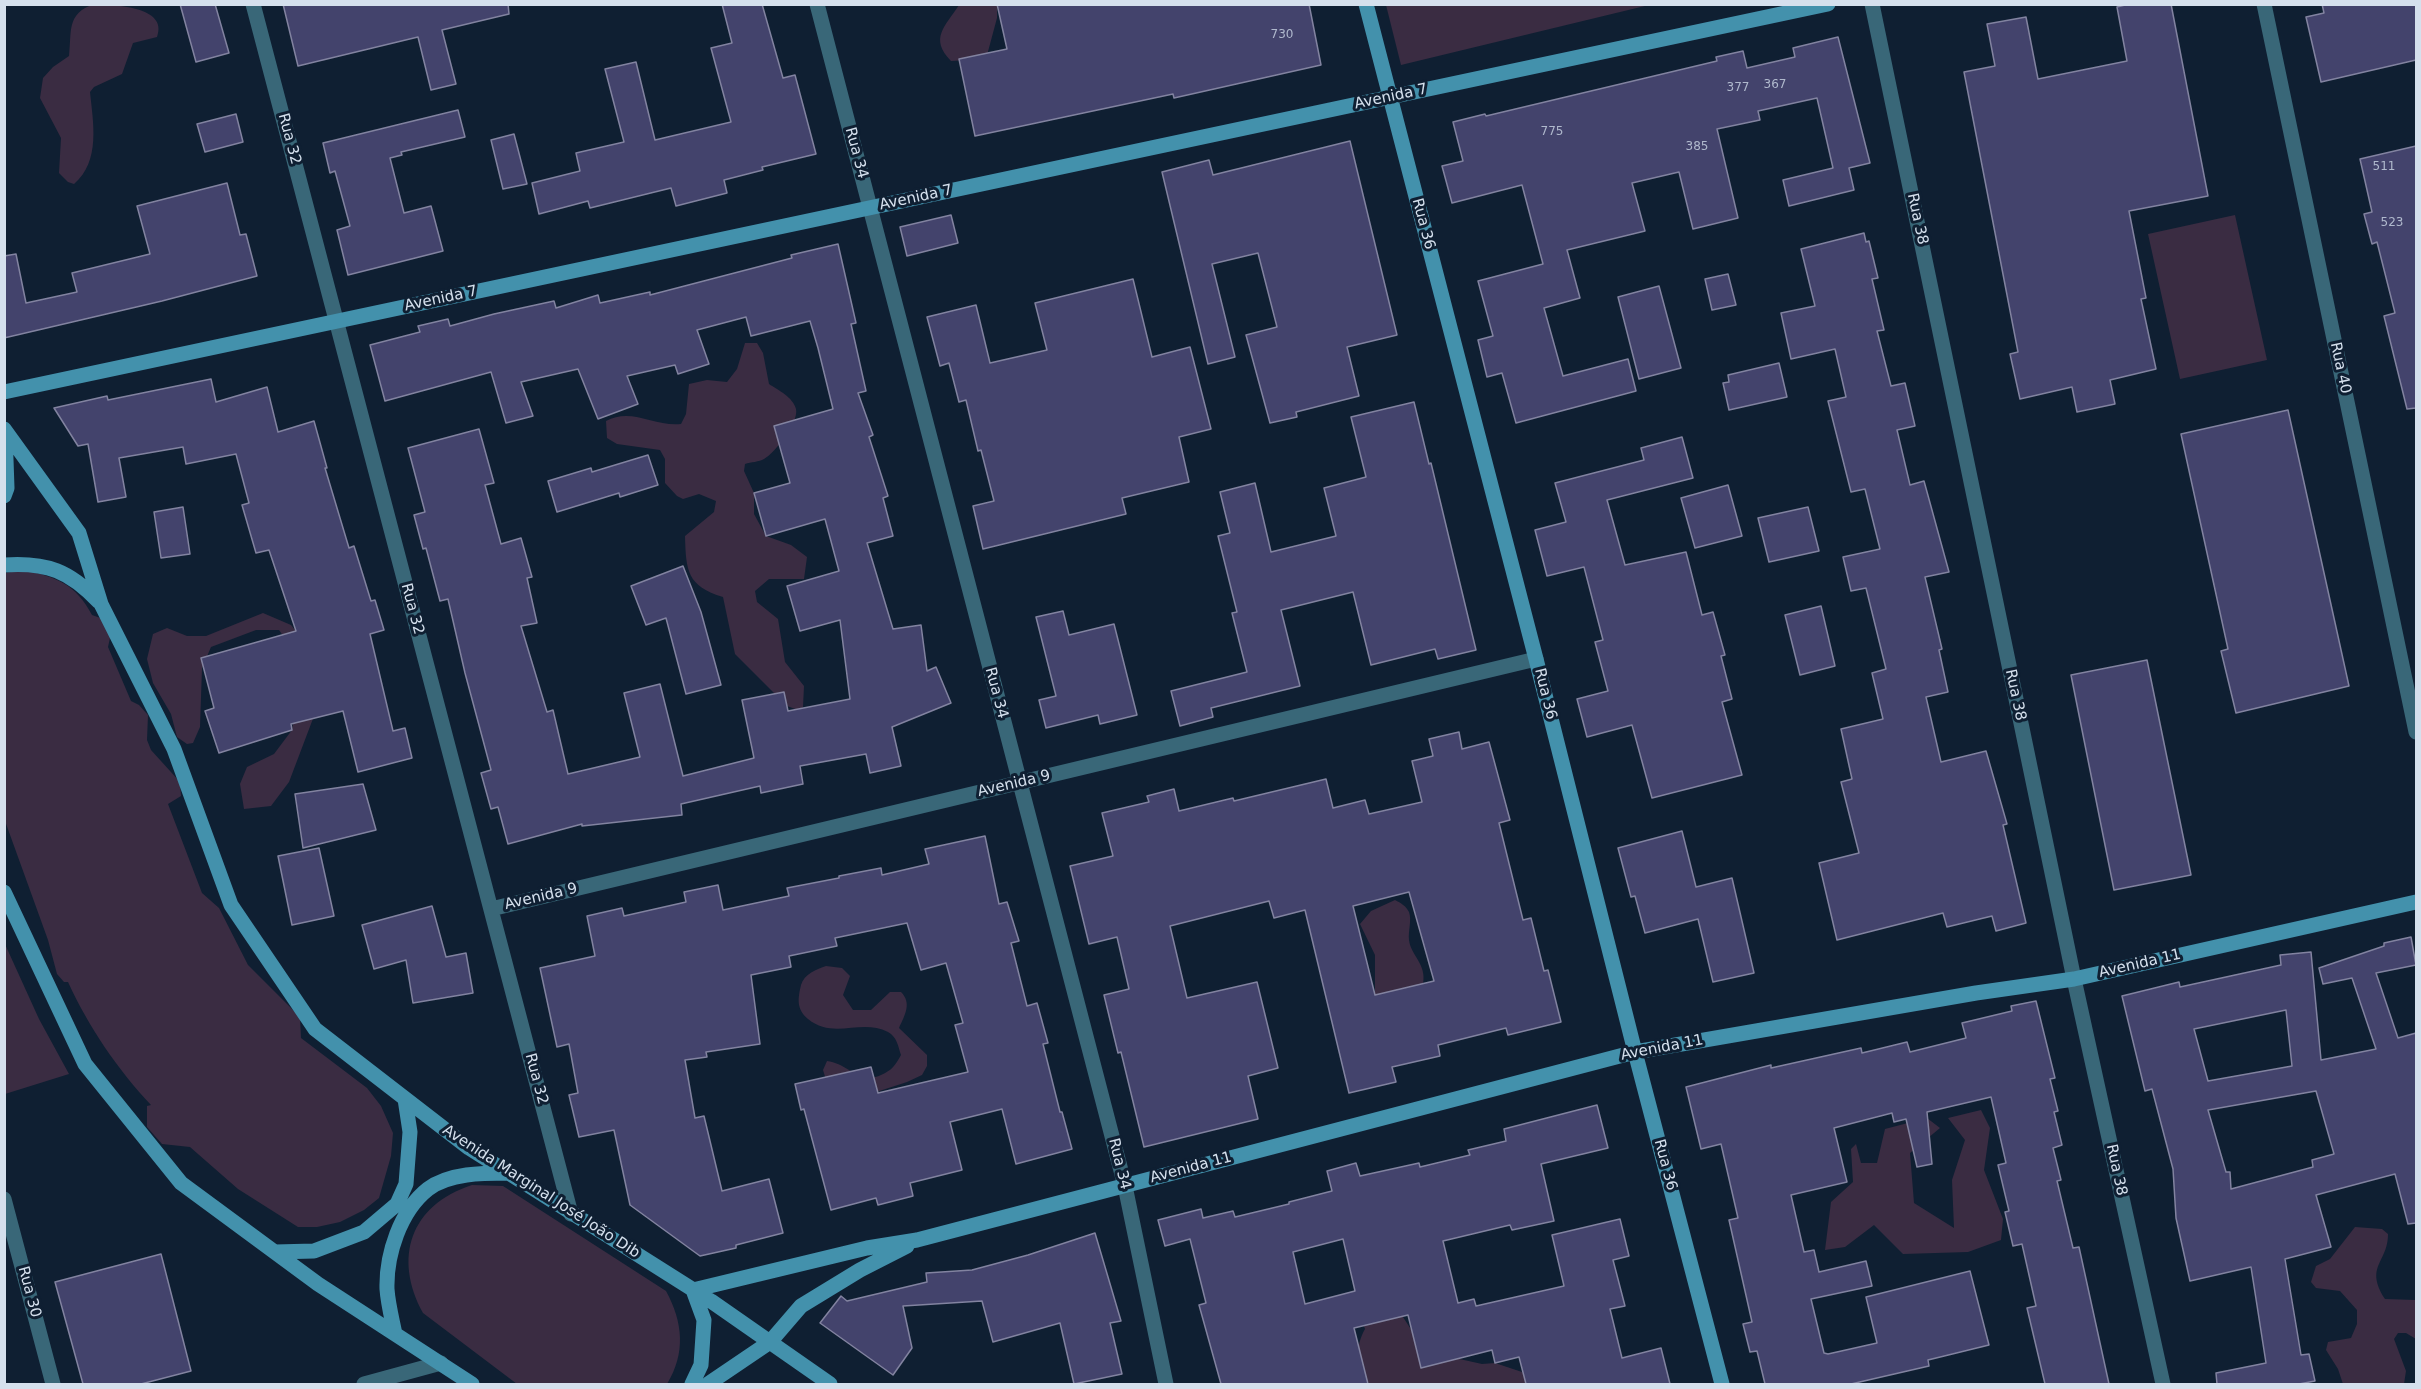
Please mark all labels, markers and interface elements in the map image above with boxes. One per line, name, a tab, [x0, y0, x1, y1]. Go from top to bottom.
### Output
house number: 730	[1271, 28, 1293, 42]
house number: 367	[1764, 78, 1786, 92]
street label: Avenida 7	[1353, 80, 1429, 114]
house number: 377	[1727, 81, 1749, 95]
street label: Rua 32	[274, 111, 304, 167]
street label: Rua 34	[841, 125, 871, 181]
house number: 775	[1541, 125, 1563, 139]
house number: 385	[1686, 140, 1708, 154]
house number: 511	[2373, 160, 2395, 174]
street label: Avenida 7	[878, 181, 954, 215]
street label: Rua 38	[1903, 192, 1931, 246]
street label: Rua 36	[1408, 196, 1438, 252]
house number: 523	[2381, 216, 2403, 230]
street label: Avenida 7	[403, 282, 479, 316]
street label: Rua 40	[2326, 341, 2354, 395]
street label: Rua 32	[397, 581, 427, 637]
street label: Rua 34	[981, 665, 1011, 721]
street label: Rua 36	[1530, 666, 1560, 722]
street label: Rua 38	[2001, 668, 2029, 722]
street label: Avenida 9	[976, 767, 1052, 801]
street label: Avenida 9	[503, 880, 579, 914]
street label: Avenida 11	[2097, 946, 2183, 982]
street label: Avenida 11	[1619, 1031, 1705, 1065]
street label: Rua 32	[521, 1051, 551, 1107]
street label: Avenida Marginal José João Dib	[439, 1121, 643, 1263]
street label: Rua 34	[1104, 1136, 1134, 1192]
street label: Rua 36	[1650, 1137, 1680, 1193]
street label: Rua 38	[2102, 1143, 2130, 1197]
street label: Avenida 11	[1148, 1148, 1234, 1188]
street label: Rua 30	[14, 1264, 44, 1320]

